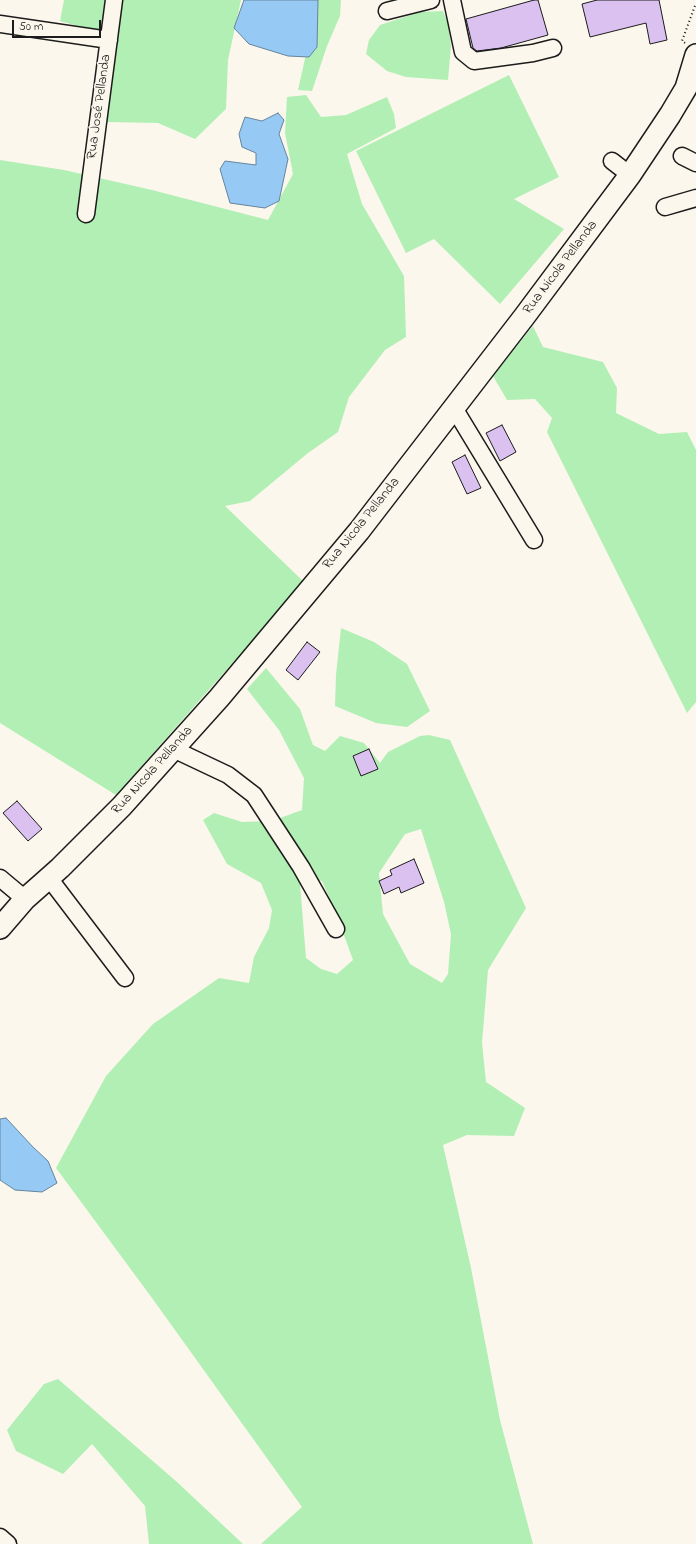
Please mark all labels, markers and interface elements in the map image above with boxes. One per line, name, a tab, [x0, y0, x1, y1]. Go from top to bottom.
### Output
scale bar	[14, 12, 103, 38]
text: 50 m	[19, 18, 43, 36]
street label: Rua José Pellanda	[84, 53, 116, 161]
street label: Rua Nicola Pellanda	[520, 218, 602, 318]
street label: Rua Nicola Pellanda	[320, 475, 404, 573]
street label: Rua Nicola Pellanda	[109, 723, 197, 819]

